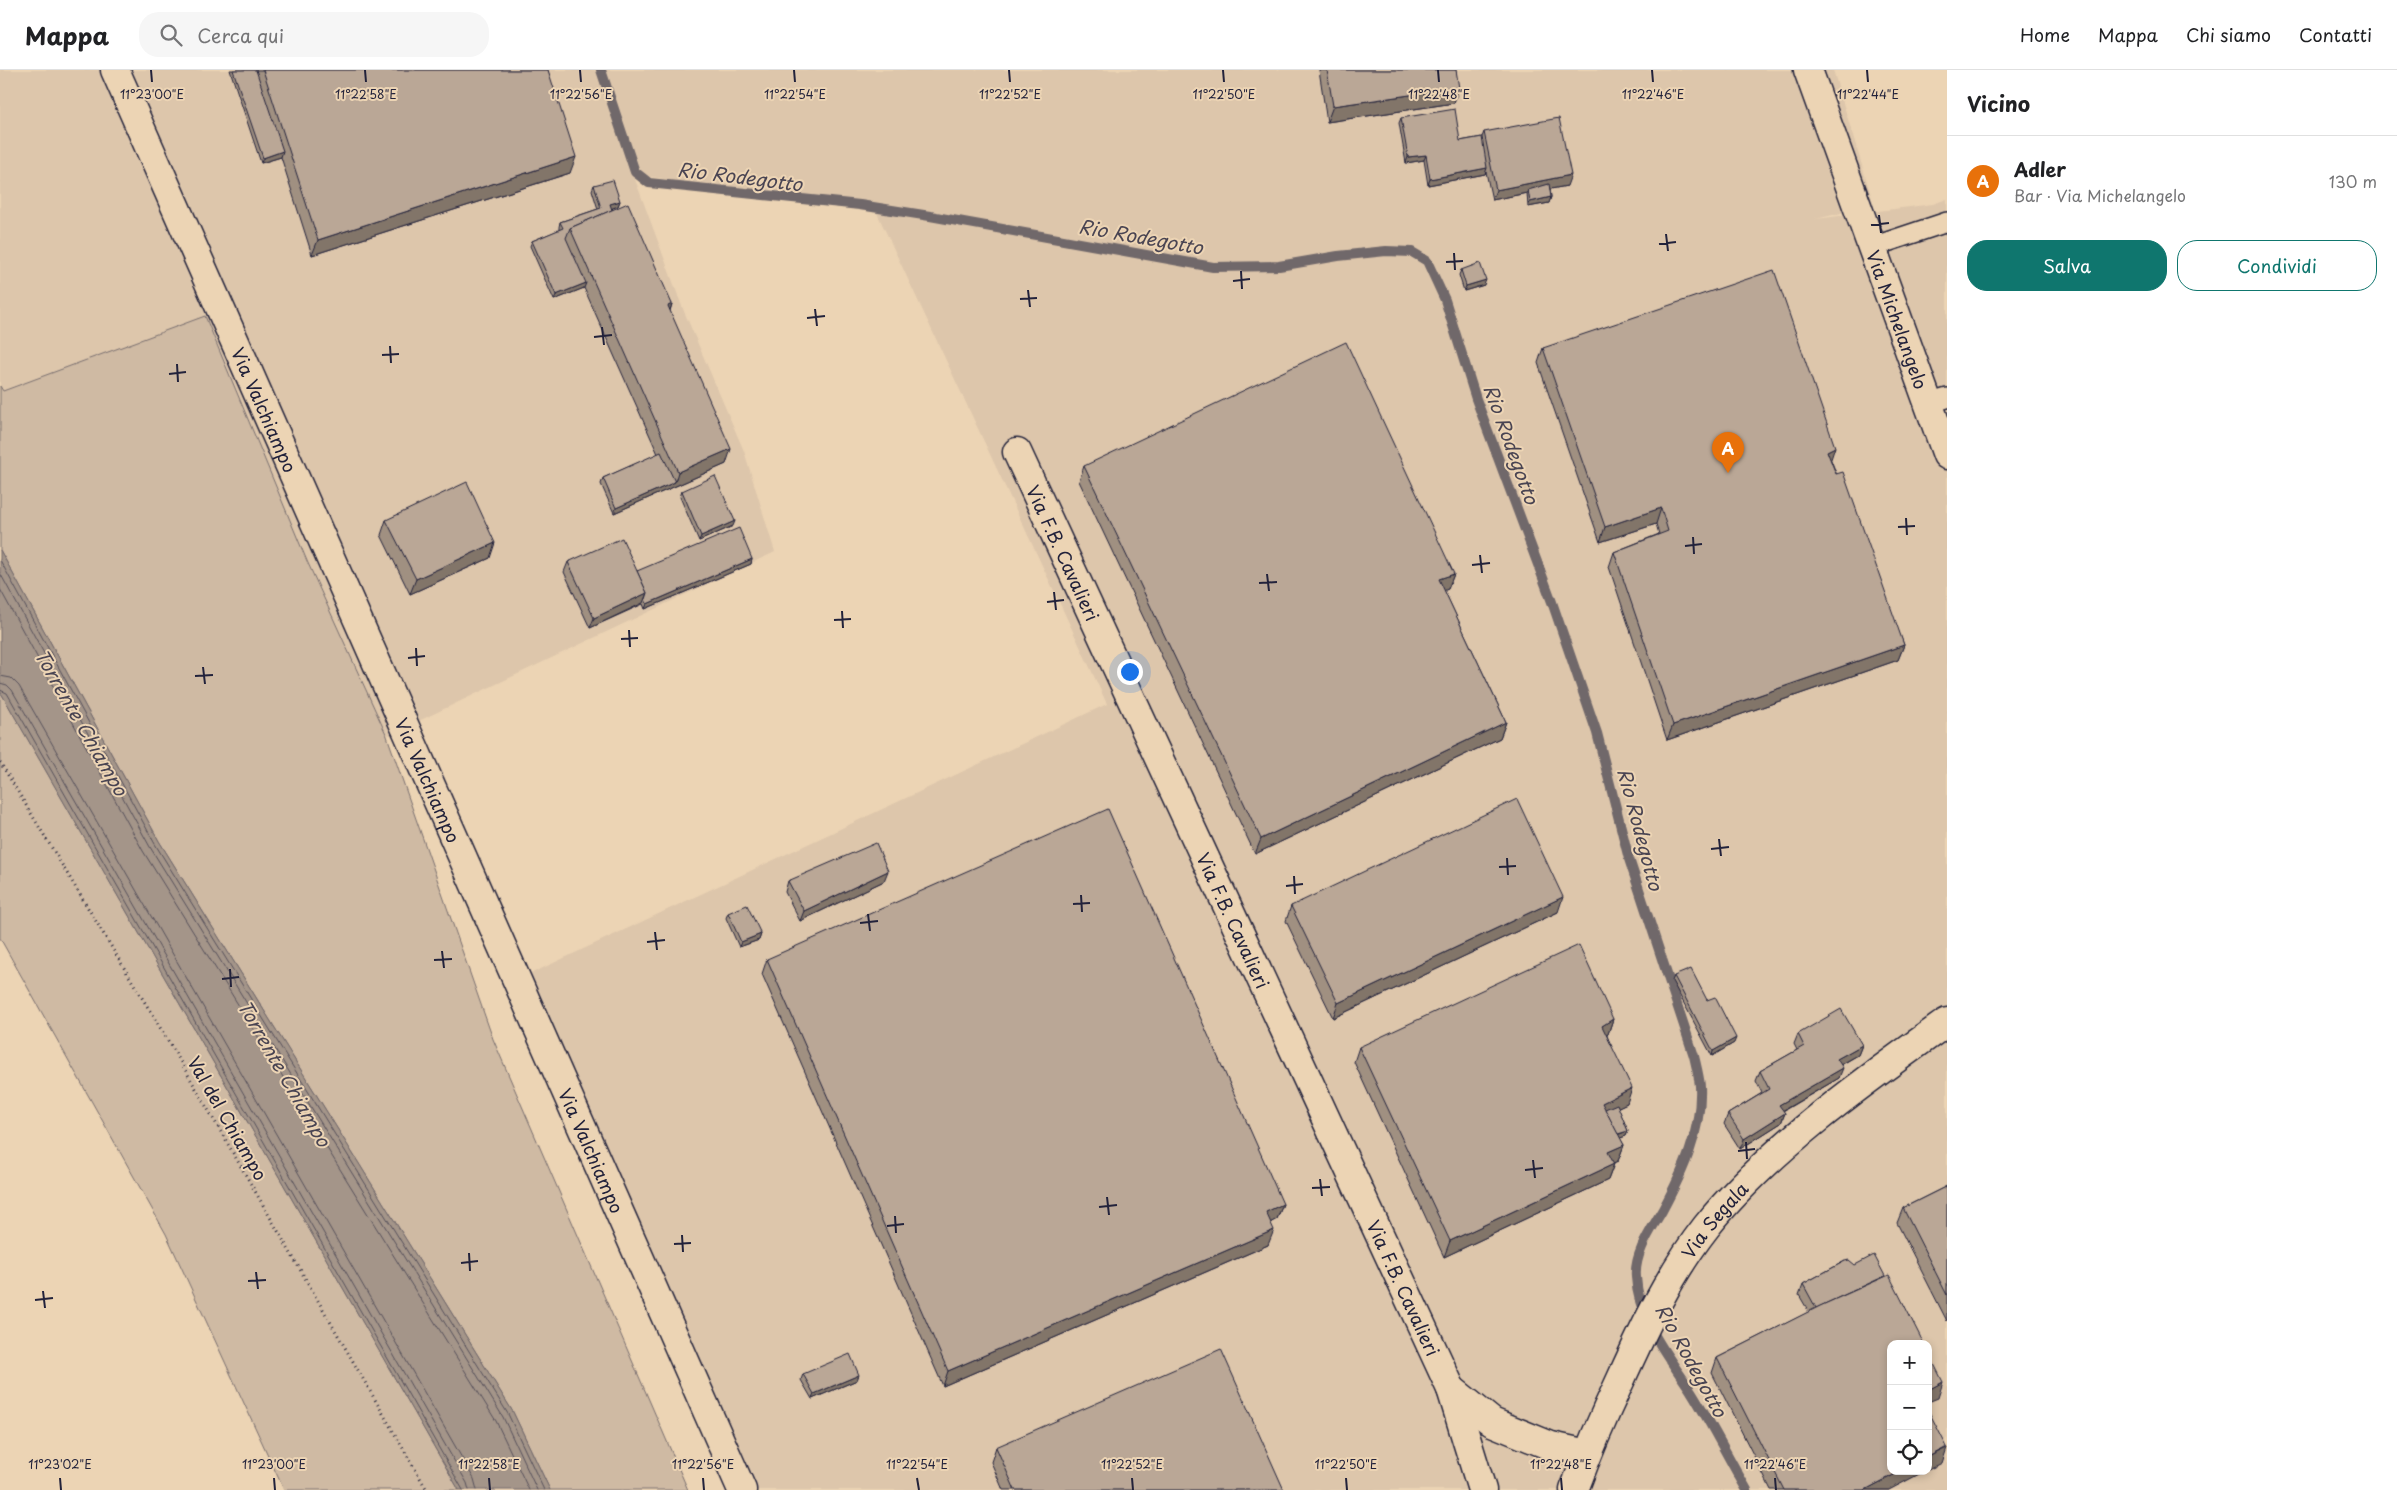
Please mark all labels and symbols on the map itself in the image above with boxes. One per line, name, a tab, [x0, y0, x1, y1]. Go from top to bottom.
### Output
text: 11°23'00"E	[120, 85, 184, 103]
text: 11°22'58"E	[335, 85, 397, 103]
text: 11°22'56"E	[550, 85, 612, 103]
text: 11°22'54"E	[764, 85, 826, 103]
text: 11°22'52"E	[979, 85, 1041, 103]
text: 11°22'50"E	[1193, 85, 1255, 103]
text: 11°22'48"E	[1408, 85, 1470, 103]
text: 11°22'46"E	[1622, 85, 1684, 103]
text: 11°22'44"E	[1837, 85, 1899, 103]
water label: Rio Rodegotto	[676, 154, 805, 198]
water label: Rio Rodegotto	[1077, 211, 1207, 261]
street label: Via Michelangelo	[1860, 246, 1935, 393]
street label: Via Valchiampo	[225, 343, 304, 476]
water label: Rio Rodegotto	[1477, 380, 1547, 509]
pin: A	[1712, 432, 1744, 473]
street label: Via F.B. Cavalieri	[1021, 480, 1107, 625]
water label: Torrente Chiampo	[29, 644, 136, 802]
your location	[1117, 659, 1143, 685]
street label: Via Valchiampo	[389, 713, 468, 847]
water label: Rio Rodegotto	[1611, 765, 1671, 895]
street label: Via F.B. Cavalieri	[1191, 848, 1277, 993]
water label: Torrente Chiampo	[232, 995, 339, 1153]
street label: Val del Chiampo	[181, 1051, 275, 1185]
street label: Via Valchiampo	[553, 1083, 632, 1217]
street label: Via Segala	[1674, 1175, 1754, 1264]
street label: Via F.B. Cavalieri	[1361, 1215, 1447, 1360]
water label: Rio Rodegotto	[1649, 1298, 1735, 1423]
text: 11°23'02"E	[28, 1455, 92, 1473]
text: 11°23'00"E	[242, 1455, 306, 1473]
text: 11°22'58"E	[458, 1455, 520, 1473]
text: 11°22'56"E	[672, 1455, 734, 1473]
text: 11°22'54"E	[886, 1455, 948, 1473]
text: 11°22'52"E	[1101, 1455, 1163, 1473]
text: 11°22'50"E	[1315, 1455, 1377, 1473]
text: 11°22'48"E	[1530, 1455, 1592, 1473]
text: 11°22'46"E	[1744, 1455, 1806, 1473]

